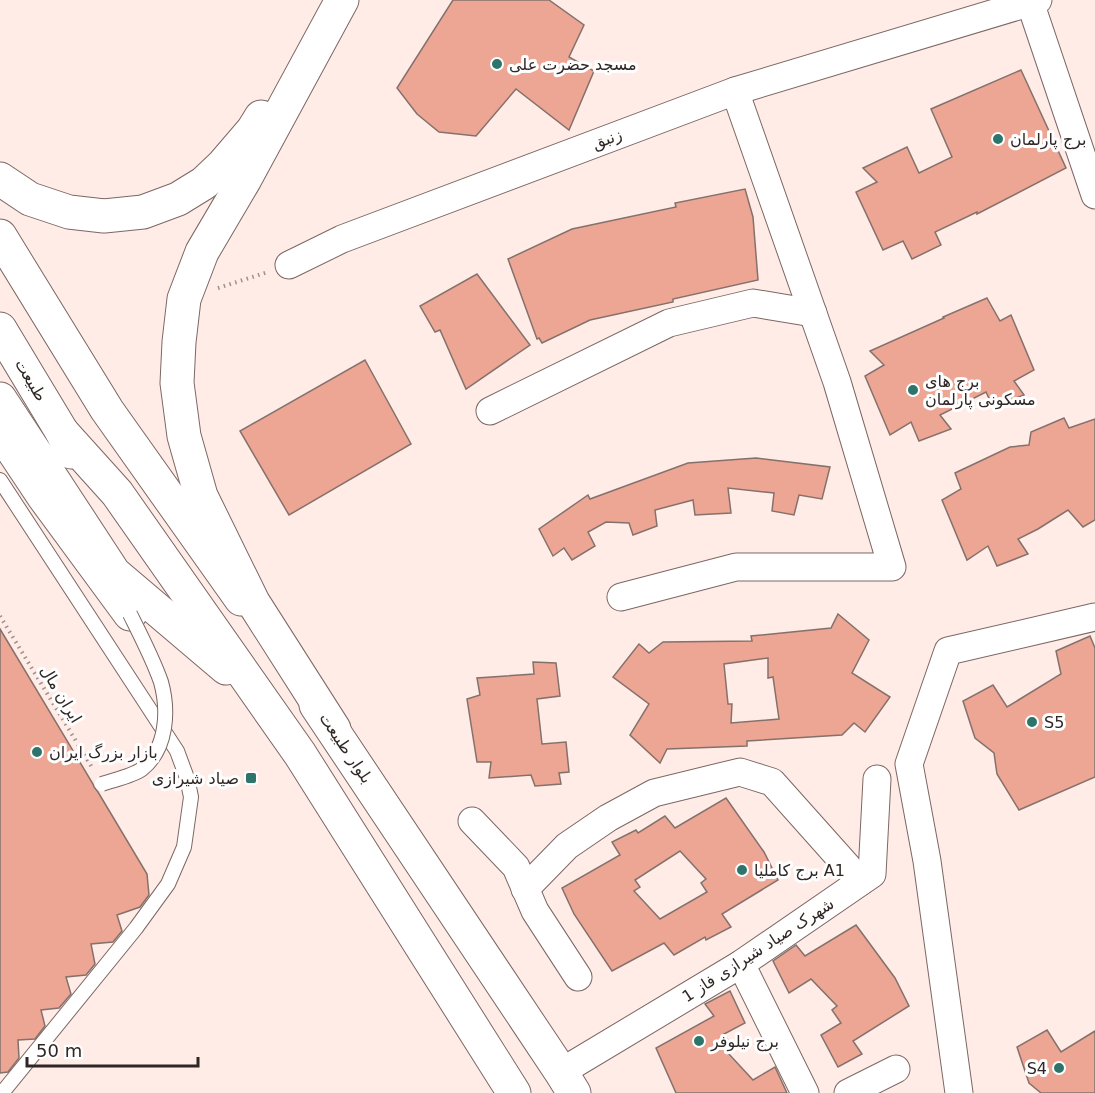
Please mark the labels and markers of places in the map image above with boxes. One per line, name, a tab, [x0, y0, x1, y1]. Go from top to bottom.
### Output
place label: مسجد حضرت علی	[509, 55, 637, 75]
marker: مسجد حضرت علی	[490, 57, 504, 71]
place label: برج پارلمان	[1010, 130, 1087, 150]
marker: برج پارلمان	[991, 132, 1005, 146]
place label: برج های مسکونی پارلمان	[925, 372, 1036, 410]
marker: برج های مسکونی پارلمان	[906, 383, 920, 397]
place label: S5	[1044, 713, 1064, 732]
marker: S5	[1025, 715, 1039, 729]
place label: بازار بزرگ ایران	[49, 743, 158, 763]
marker: بازار بزرگ ایران	[30, 745, 44, 759]
place label: صیاد شیرازی	[152, 769, 239, 789]
marker: صیاد شیرازی	[244, 771, 258, 785]
place label: برج کاملیا A1	[754, 861, 845, 881]
marker: برج کاملیا A1	[735, 863, 749, 877]
place label: برج نیلوفر	[710, 1032, 779, 1052]
marker: برج نیلوفر	[692, 1034, 706, 1048]
place label: S4	[1027, 1059, 1047, 1078]
marker: S4	[1052, 1061, 1066, 1075]

